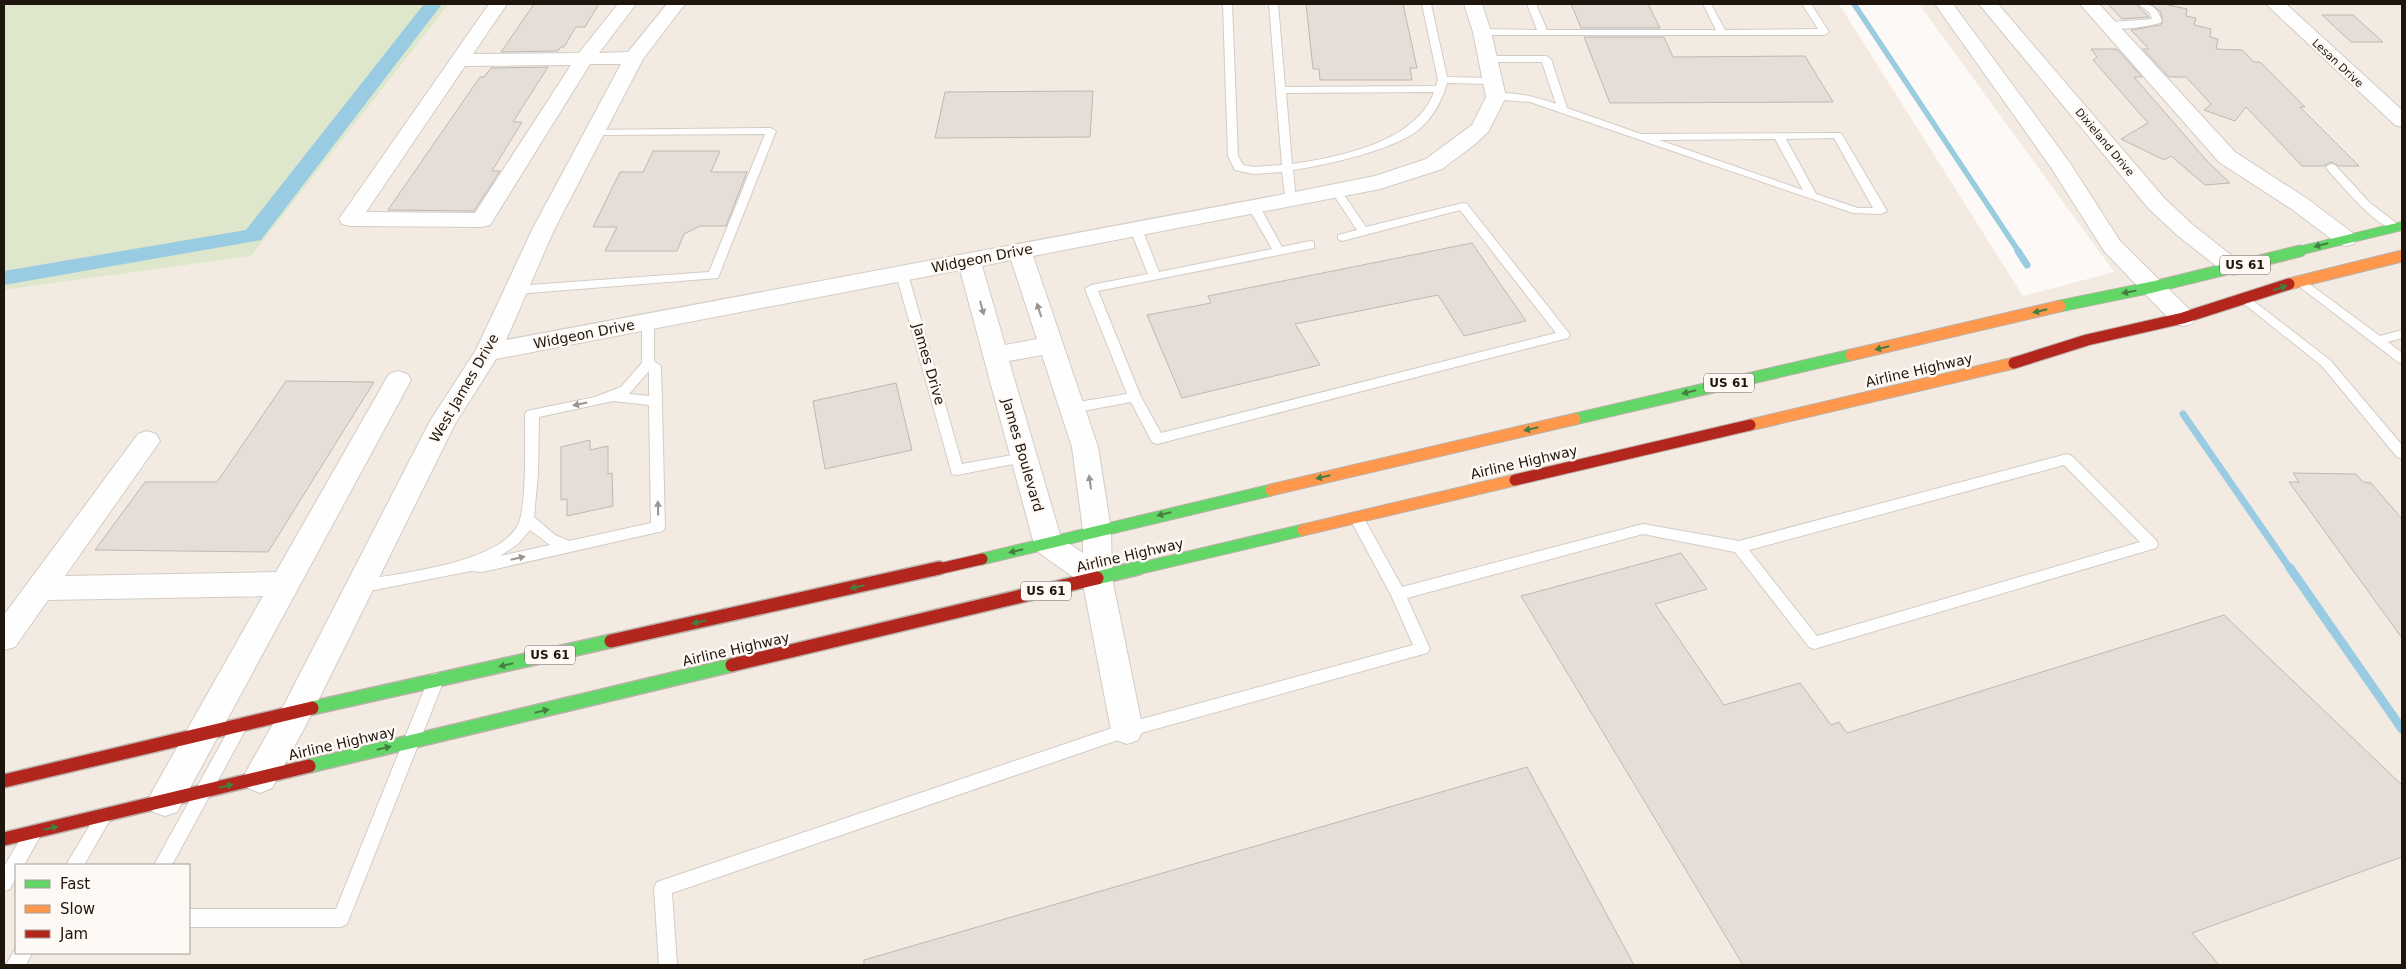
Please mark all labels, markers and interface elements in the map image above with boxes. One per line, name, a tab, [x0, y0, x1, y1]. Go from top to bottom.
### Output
street label: Lesan Drive	[2309, 36, 2366, 90]
street label: Dixieland Drive	[2072, 106, 2137, 179]
street label: Widgeon Drive	[930, 240, 1034, 276]
one-way arrow	[2313, 242, 2328, 250]
road number: US 61	[2220, 256, 2270, 274]
one-way arrow	[2273, 284, 2288, 292]
one-way arrow	[2121, 288, 2137, 296]
one-way arrow	[978, 300, 986, 316]
one-way arrow	[1035, 302, 1042, 317]
one-way arrow	[2032, 307, 2047, 315]
street label: Widgeon Drive	[532, 316, 636, 352]
street label: James Drive	[909, 320, 948, 407]
street label: West James Drive	[426, 331, 502, 445]
one-way arrow	[1874, 344, 1889, 352]
street label: Airline Highway	[1864, 350, 1974, 390]
road number: US 61	[1704, 373, 1754, 392]
one-way arrow	[1681, 389, 1697, 397]
street label: James Boulevard	[999, 395, 1047, 514]
one-way arrow	[572, 400, 587, 408]
one-way arrow	[1523, 425, 1538, 433]
street label: Airline Highway	[1469, 442, 1579, 482]
one-way arrow	[1086, 473, 1094, 489]
one-way arrow	[1314, 474, 1330, 482]
one-way arrow	[654, 499, 662, 515]
one-way arrow	[1157, 510, 1172, 518]
street label: Airline Highway	[1075, 535, 1185, 575]
one-way arrow	[1007, 548, 1023, 556]
one-way arrow	[511, 554, 526, 562]
road number: US 61	[1021, 582, 1071, 600]
one-way arrow	[850, 583, 865, 591]
one-way arrow	[691, 618, 706, 626]
street label: Airline Highway	[681, 629, 791, 669]
road number: US 61	[525, 646, 575, 664]
one-way arrow	[498, 661, 513, 669]
one-way arrow	[535, 707, 550, 715]
street label: Airline Highway	[287, 723, 397, 763]
one-way arrow	[377, 744, 392, 752]
one-way arrow	[219, 782, 234, 790]
one-way arrow	[44, 824, 59, 832]
legend	[15, 864, 190, 954]
text: Fast	[60, 875, 90, 893]
text: Slow	[60, 900, 95, 918]
text: Jam	[59, 925, 88, 943]

